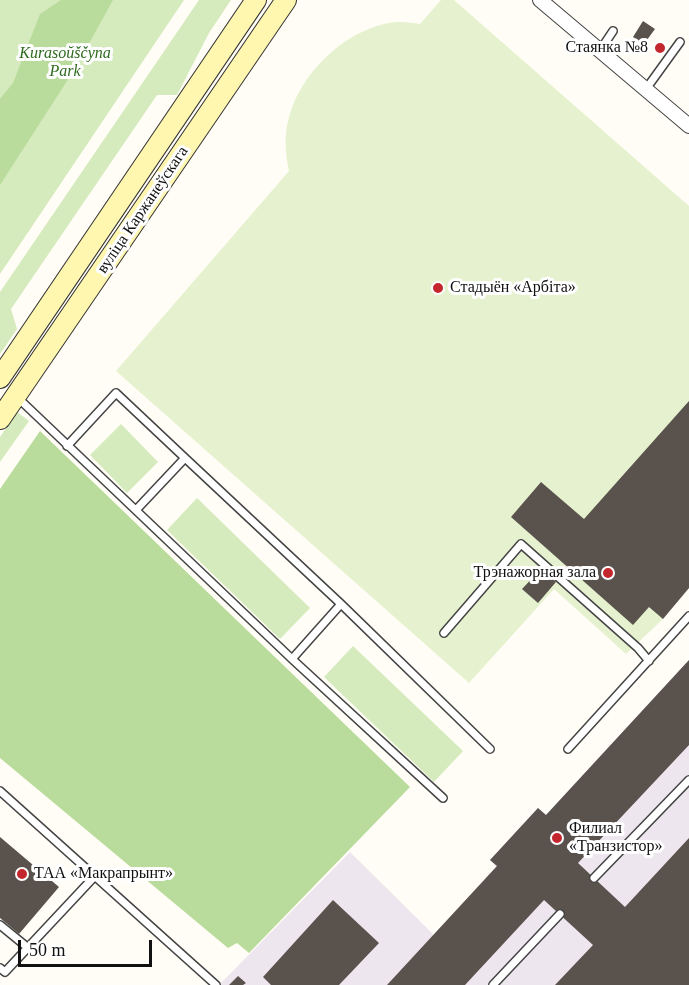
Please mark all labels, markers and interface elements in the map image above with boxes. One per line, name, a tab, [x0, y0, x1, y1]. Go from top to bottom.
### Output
place label: Стаянка №8	[565, 38, 648, 58]
marker: Стаянка №8	[653, 41, 667, 55]
park label: Kurasoŭščyna Park	[19, 44, 111, 82]
street label: вуліца Каржанеўскага	[93, 143, 193, 277]
place label: Стадыён «Арбіта»	[450, 278, 576, 298]
marker: Стадыён «Арбіта»	[431, 281, 445, 295]
place label: Трэнажорная зала	[474, 563, 596, 583]
marker: Трэнажорная зала	[601, 566, 615, 580]
place label: Филиал «Транзистор»	[569, 819, 663, 857]
marker: Филиал «Транзистор»	[550, 831, 564, 845]
place label: ТАА «Макрапрынт»	[34, 864, 173, 884]
marker: ТАА «Макрапрынт»	[15, 867, 29, 881]
scale bar	[21, 928, 154, 966]
text: 50 m	[29, 940, 66, 960]

